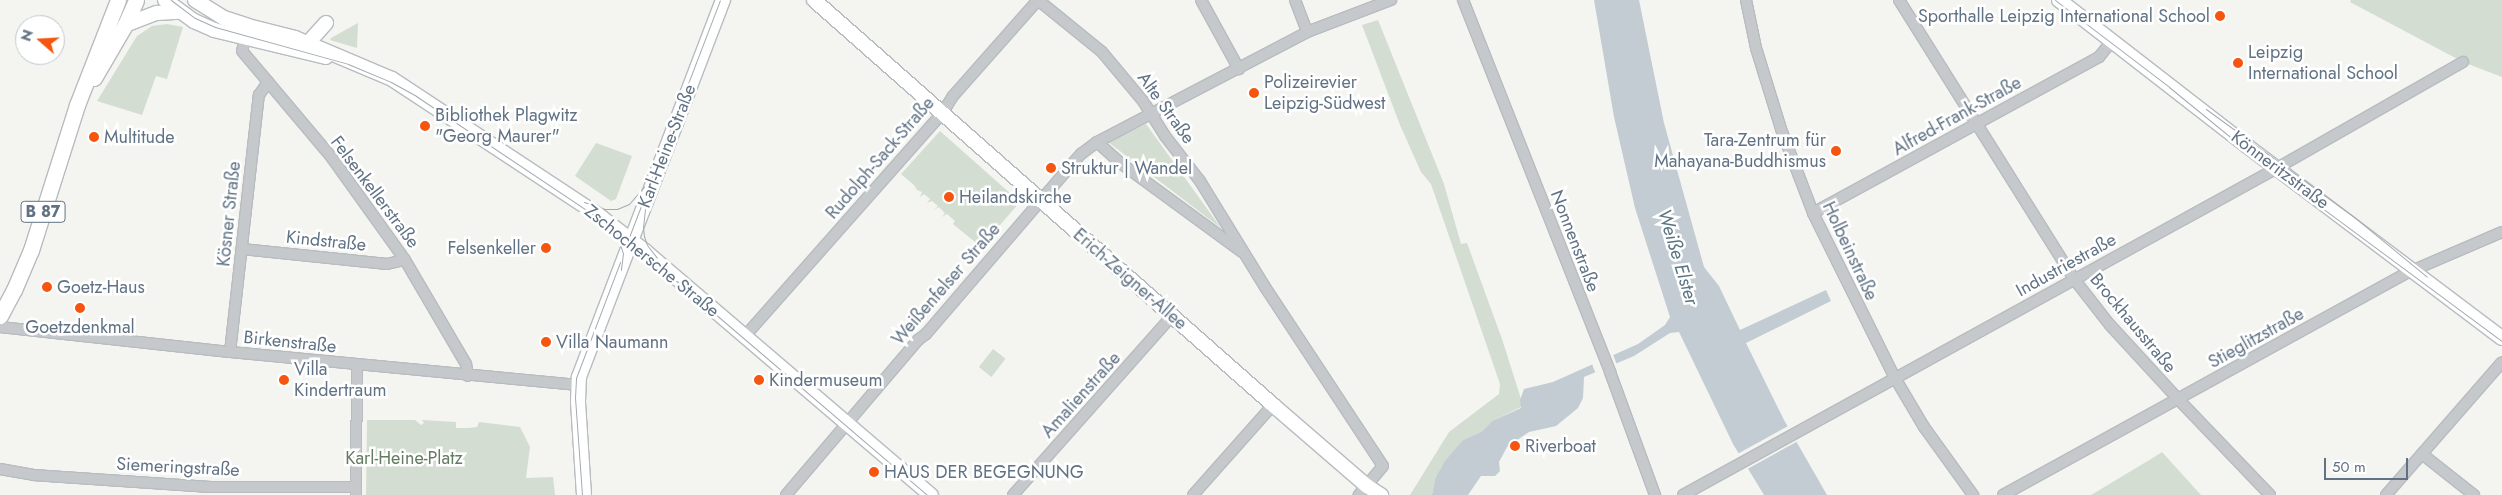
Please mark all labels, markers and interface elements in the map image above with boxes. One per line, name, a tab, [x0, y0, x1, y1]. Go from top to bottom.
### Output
place label: Sporthalle Leipzig International School	[1918, 5, 2210, 27]
marker: Sporthalle Leipzig International School	[2214, 10, 2226, 22]
north arrow	[15, 15, 65, 65]
text: N	[15, 27, 38, 44]
place label: Leipzig International School	[2248, 42, 2398, 84]
marker: Leipzig International School	[2232, 57, 2244, 69]
street label: Alte Straße	[1133, 68, 1199, 148]
place label: Polizeirevier Leipzig-Südwest	[1264, 72, 1385, 115]
street label: Alfred-Frank-Straße	[1889, 72, 2025, 160]
street label: Karl-Heine-Straße	[633, 81, 701, 211]
marker: Polizeirevier Leipzig-Südwest	[1248, 87, 1260, 99]
street label: Rudolph-Sack-Straße	[821, 93, 939, 223]
place label: Bibliothek Plagwitz "Georg Maurer"	[435, 105, 577, 148]
marker: Bibliothek Plagwitz "Georg Maurer"	[419, 120, 431, 132]
place label: Multitude	[104, 126, 174, 148]
street label: Könneritzstraße	[2227, 126, 2333, 214]
place label: Tara-Zentrum für Mahayana-Buddhismus	[1654, 130, 1826, 172]
marker: Multitude	[88, 131, 100, 143]
street label: Felsenkellerstraße	[326, 132, 424, 252]
marker: Tara-Zentrum für Mahayana-Buddhismus	[1830, 145, 1842, 157]
place label: Struktur | Wandel	[1061, 157, 1192, 179]
street label: Kösner Straße	[213, 160, 245, 268]
marker: Struktur | Wandel	[1045, 162, 1057, 174]
place label: Heilandskirche	[959, 186, 1071, 208]
street label: Nonnenstraße	[1546, 187, 1604, 295]
marker: Heilandskirche	[943, 191, 955, 203]
road number: B 87	[20, 198, 66, 226]
street label: Holbeinstraße	[1818, 198, 1882, 304]
street label: Zschochersche Straße	[580, 200, 724, 322]
water label: Weiße Elster	[1653, 206, 1703, 308]
street label: Weißenfelser Straße	[887, 219, 1005, 349]
street label: Erich-Zeigner-Allee	[1069, 224, 1191, 334]
street label: Kindstraße	[285, 226, 367, 256]
street label: Industriestraße	[2012, 229, 2120, 301]
place label: Felsenkeller	[448, 237, 536, 259]
marker: Felsenkeller	[540, 242, 552, 254]
street label: Brockhausstraße	[2085, 269, 2181, 377]
place label: Goetz-Haus	[57, 276, 145, 298]
marker: Goetz-Haus	[41, 281, 53, 293]
marker: Goetzdenkmal	[74, 302, 86, 314]
street label: Stieglitzstraße	[2205, 303, 2307, 373]
place label: Goetzdenkmal	[25, 316, 135, 338]
street label: Birkenstraße	[243, 326, 337, 358]
place label: Villa Naumann	[556, 331, 669, 353]
marker: Villa Naumann	[540, 336, 552, 348]
street label: Amalienstraße	[1037, 348, 1125, 442]
place label: Villa Kindertraum	[294, 359, 387, 402]
place label: Kindermuseum	[769, 369, 883, 391]
marker: Villa Kindertraum	[278, 374, 290, 386]
marker: Kindermuseum	[753, 374, 765, 386]
place label: Riverboat	[1525, 435, 1596, 457]
marker: Riverboat	[1509, 440, 1521, 452]
park label: Karl-Heine-Platz	[345, 447, 463, 469]
scale bar	[2327, 448, 2411, 480]
street label: Siemeringstraße	[116, 453, 240, 481]
text: 50 m	[2332, 456, 2366, 478]
place label: HAUS DER BEGEGNUNG	[884, 461, 1084, 483]
marker: HAUS DER BEGEGNUNG	[868, 466, 880, 478]

